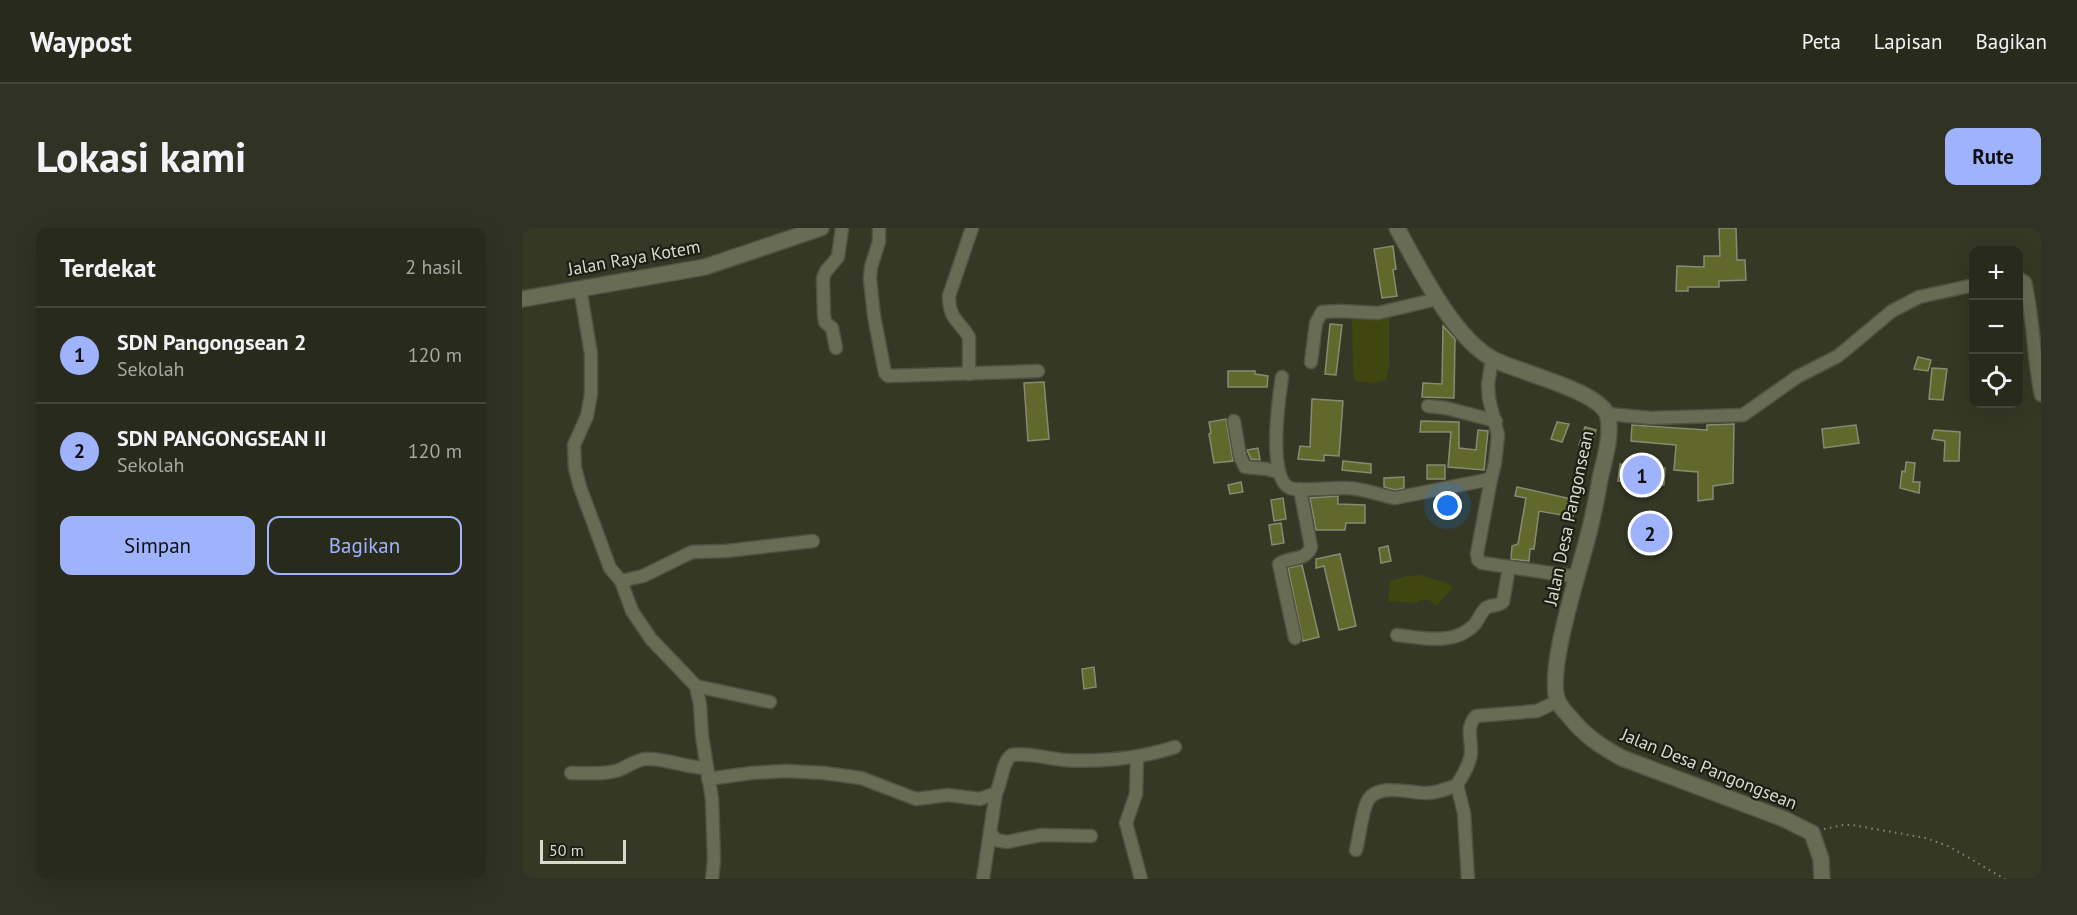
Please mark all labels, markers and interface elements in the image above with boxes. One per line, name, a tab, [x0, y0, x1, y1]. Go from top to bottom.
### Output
text: Waypost	[30, 23, 132, 60]
text: Peta	[1802, 28, 1841, 55]
text: Lapisan	[1874, 28, 1942, 55]
text: Bagikan	[1975, 28, 2047, 55]
button: Rute	[1945, 128, 2041, 185]
text: Lokasi kami	[36, 129, 246, 184]
street label: Jalan Raya Kotem	[565, 235, 702, 281]
map controls	[1969, 246, 2023, 408]
button: +	[1969, 246, 2023, 300]
text: Terdekat	[60, 251, 156, 284]
text: 2 hasil	[405, 254, 462, 280]
button: −	[1969, 300, 2023, 354]
text: SDN Pangongsean 2	[117, 328, 307, 356]
text: 1	[74, 342, 85, 368]
text: 120 m	[408, 342, 462, 368]
button: locate	[1969, 354, 2023, 408]
text: Sekolah	[117, 356, 185, 382]
text: SDN PANGONGSEAN II	[117, 424, 327, 452]
street label: Jalan Desa Pangonsean	[1539, 428, 1598, 608]
text: 2	[74, 438, 85, 464]
text: 120 m	[408, 438, 462, 464]
text: Sekolah	[117, 452, 185, 478]
pin: 1	[1622, 452, 1662, 498]
your location	[1433, 491, 1462, 520]
pin: 2	[1630, 510, 1670, 556]
button: Simpan	[60, 516, 255, 575]
button: Bagikan	[267, 516, 462, 575]
street label: Jalan Desa Pangongsean	[1617, 722, 1801, 814]
scale bar	[540, 837, 626, 864]
text: 50 m	[549, 840, 584, 860]

